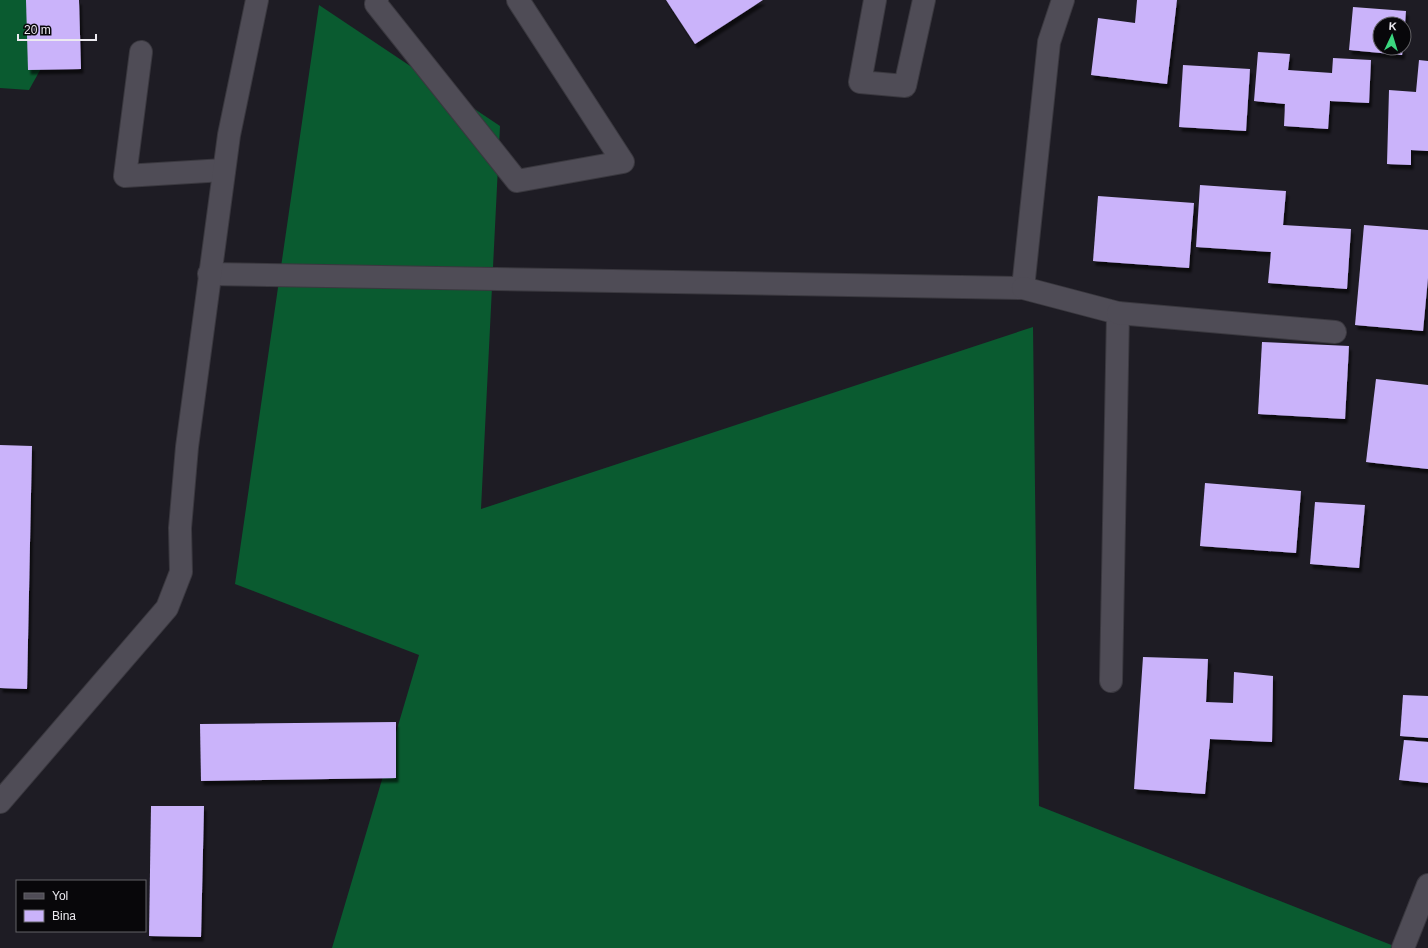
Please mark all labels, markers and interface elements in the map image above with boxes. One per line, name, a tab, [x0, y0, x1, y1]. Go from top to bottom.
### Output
scale bar	[18, 16, 96, 42]
north arrow	[1372, 16, 1412, 56]
text: K	[1388, 20, 1397, 32]
text: 20 m	[24, 23, 51, 37]
legend	[16, 880, 146, 932]
text: Yol	[52, 889, 68, 903]
text: Bina	[52, 909, 76, 923]

